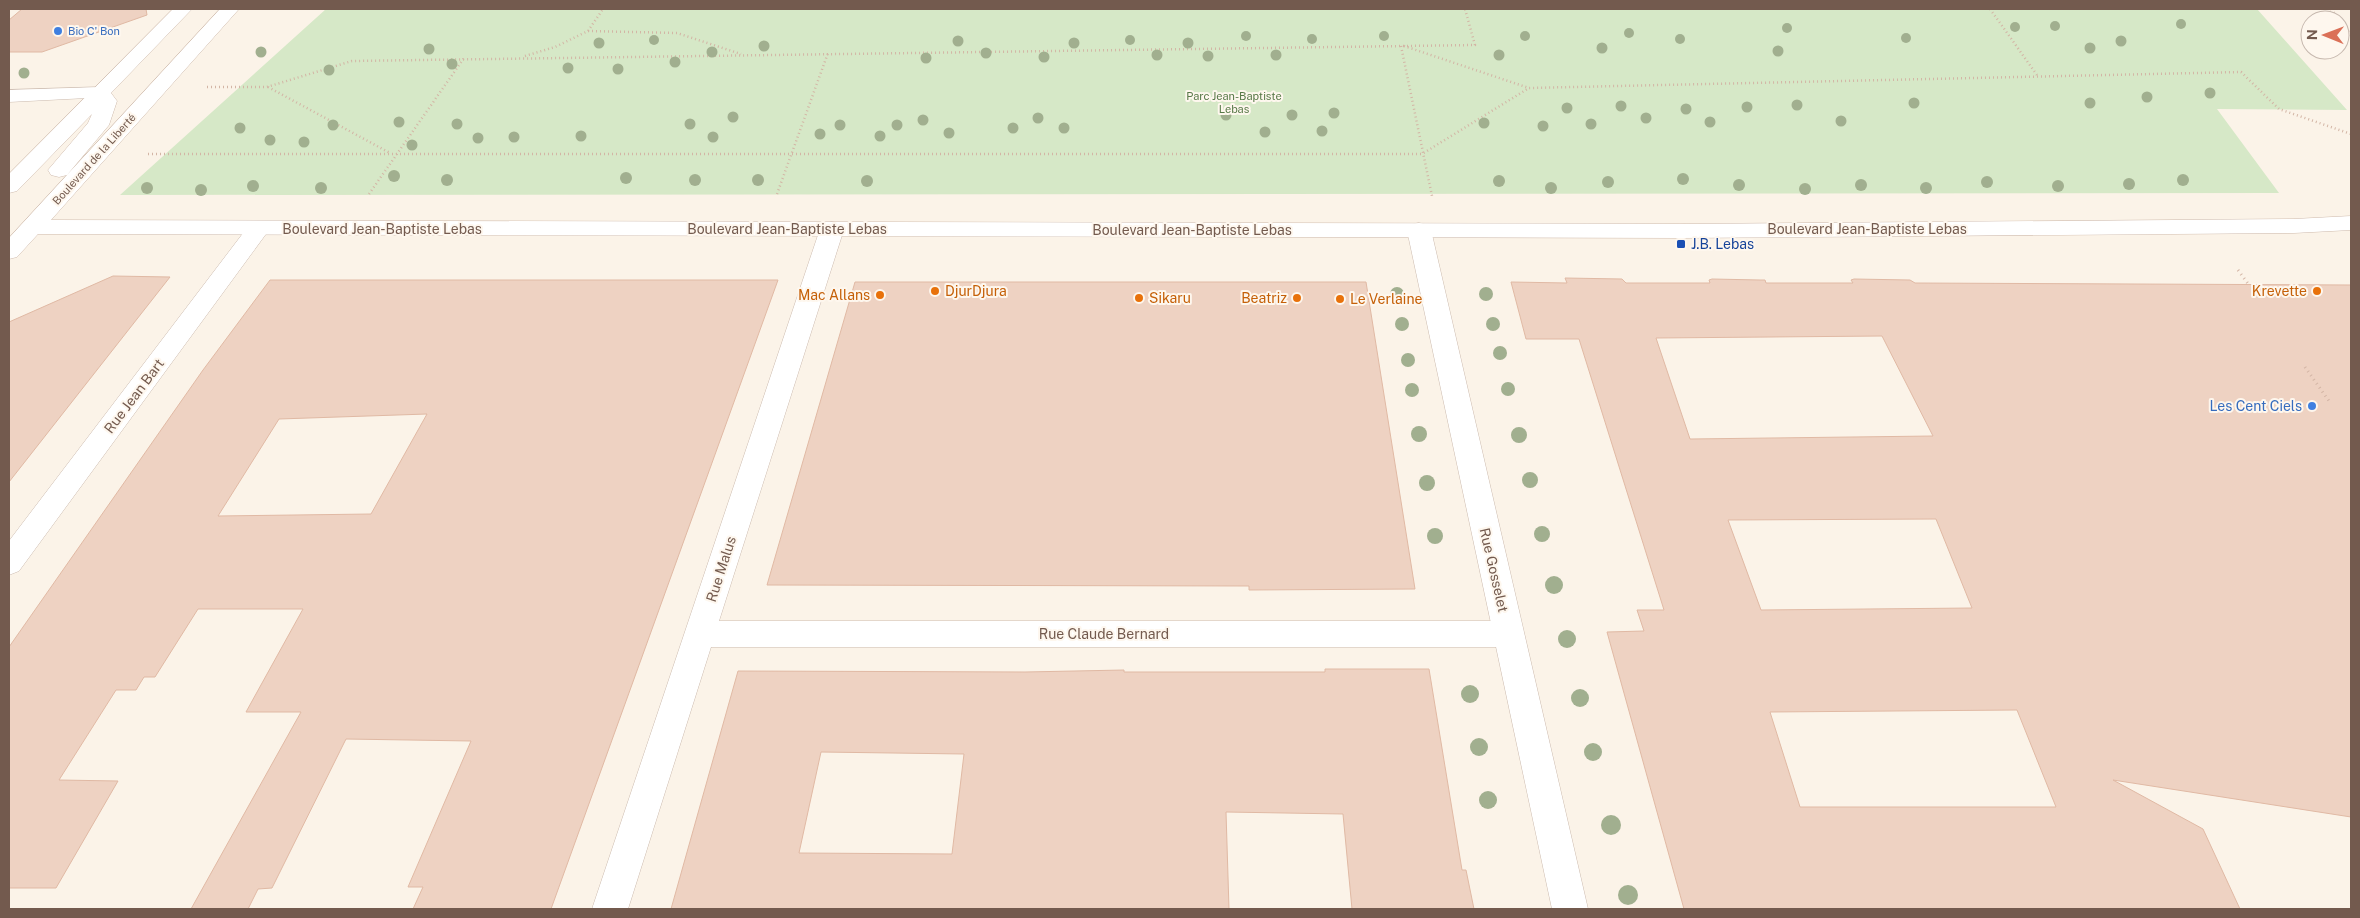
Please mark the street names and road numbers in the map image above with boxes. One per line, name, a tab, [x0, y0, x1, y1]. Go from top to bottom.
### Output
street label: Boulevard de la Liberté	[50, 111, 138, 207]
street label: Boulevard Jean-Baptiste Lebas	[282, 221, 482, 237]
street label: Boulevard Jean-Baptiste Lebas	[687, 221, 887, 237]
street label: Boulevard Jean-Baptiste Lebas	[1767, 221, 1967, 237]
street label: Boulevard Jean-Baptiste Lebas	[1092, 222, 1292, 238]
street label: Rue Jean Bart	[101, 356, 167, 436]
street label: Rue Gosselet	[1477, 526, 1511, 614]
street label: Rue Malus	[703, 534, 739, 604]
street label: Rue Claude Bernard	[1039, 626, 1169, 642]

